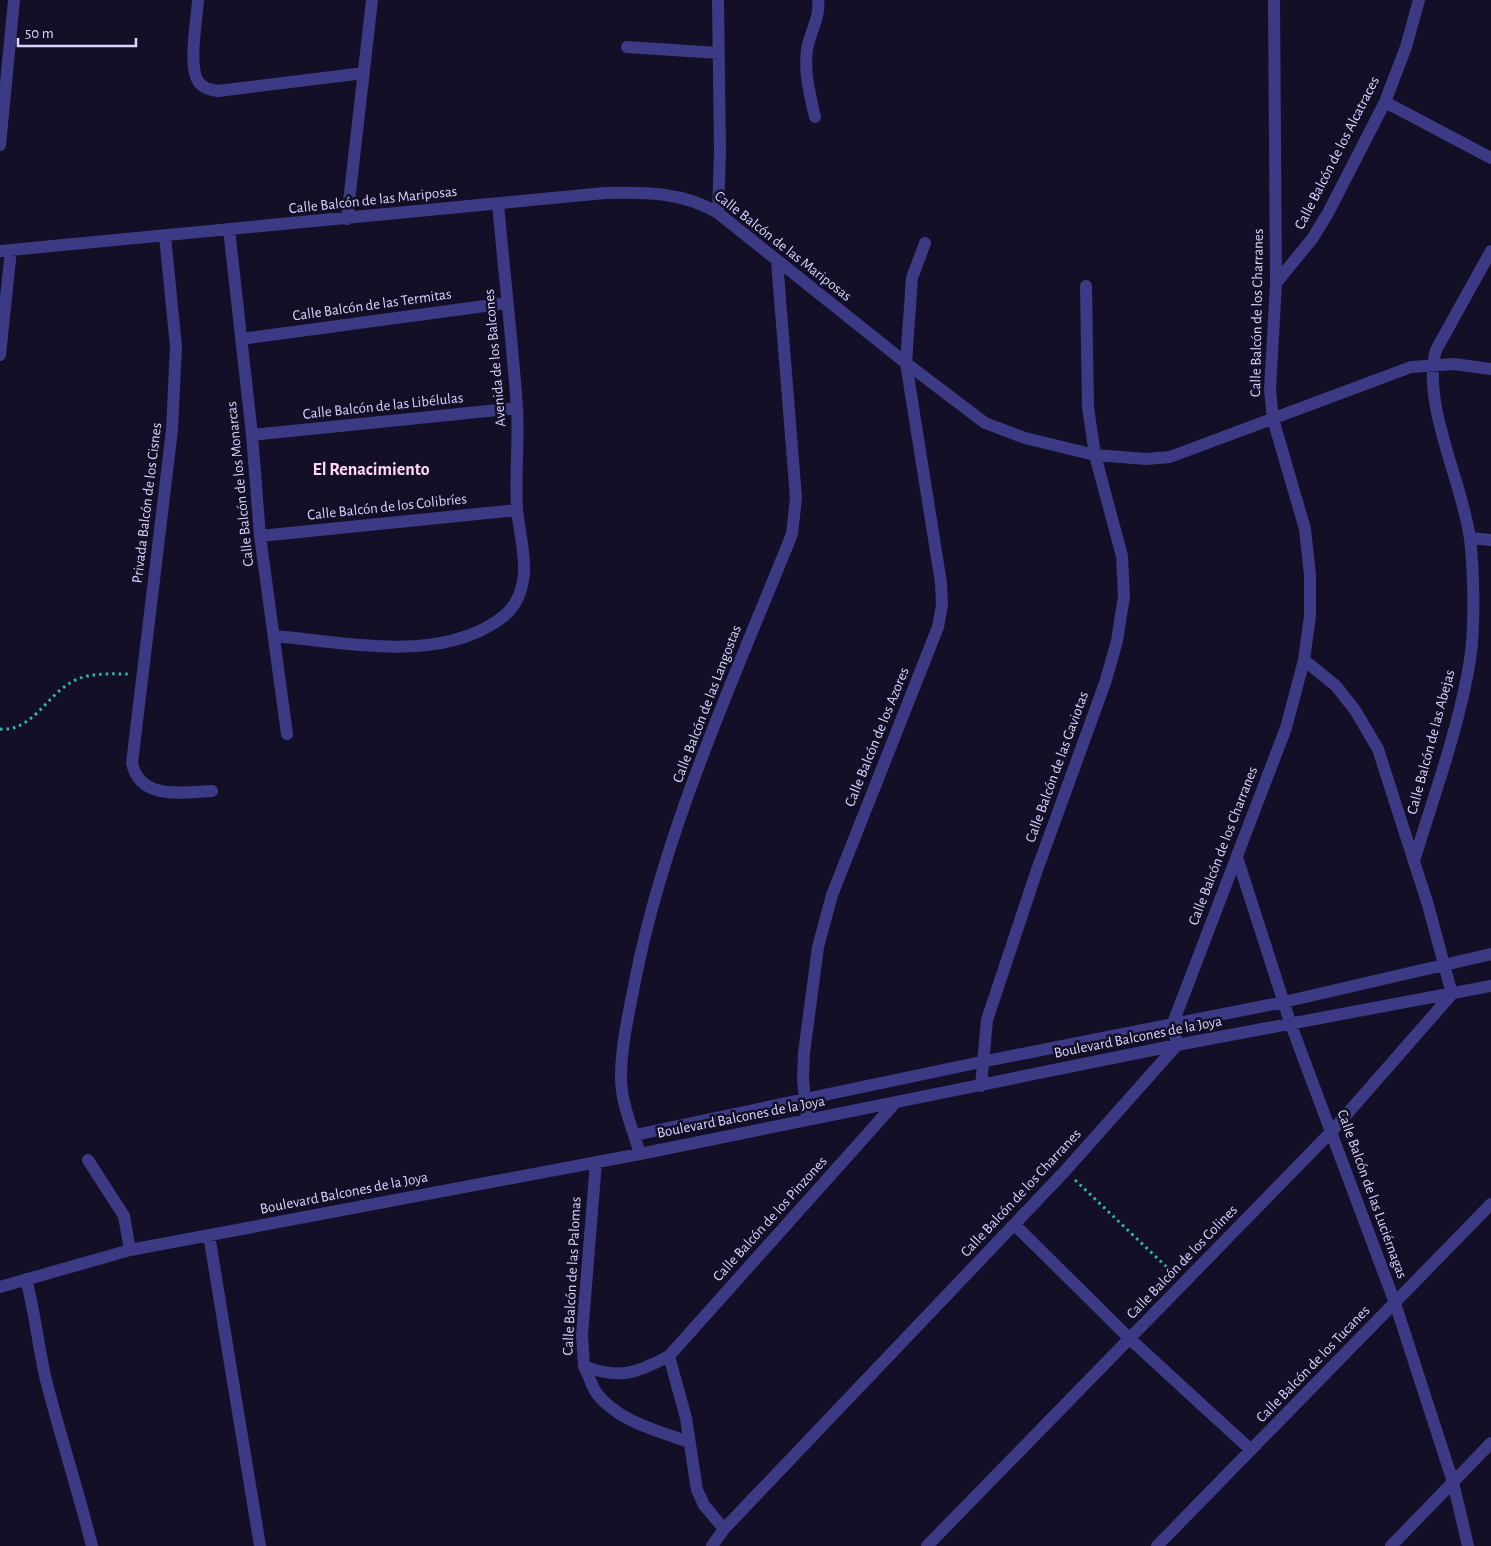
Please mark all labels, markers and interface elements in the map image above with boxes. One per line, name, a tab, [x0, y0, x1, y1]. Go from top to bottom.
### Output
scale bar	[18, 15, 135, 47]
text: 50 m	[25, 26, 54, 41]
street label: Calle Balcón de los Alcatraces	[1292, 74, 1382, 232]
street label: Calle Balcón de las Mariposas	[288, 184, 458, 216]
street label: Calle Balcón de las Mariposas	[712, 188, 854, 304]
street label: Calle Balcón de los Charranes	[1248, 229, 1266, 397]
street label: Calle Balcón de las Termitas	[292, 286, 452, 324]
street label: Avenida de los Balcones	[482, 289, 508, 427]
street label: Calle Balcón de las Libélulas	[302, 390, 464, 422]
street label: Calle Balcón de los Monarcas	[224, 401, 256, 567]
street label: Privada Balcón de los Cisnes	[130, 422, 164, 584]
district label: El Renacimiento	[312, 461, 430, 479]
street label: Calle Balcón de los Colibríes	[306, 491, 468, 523]
street label: Calle Balcón de las Langostas	[670, 623, 744, 785]
street label: Calle Balcón de los Azores	[842, 665, 912, 809]
street label: Calle Balcón de las Abejas	[1404, 668, 1458, 816]
street label: Calle Balcón de las Gaviotas	[1023, 690, 1091, 844]
street label: Calle Balcón de los Charranes	[1186, 765, 1260, 927]
street label: Boulevard Balcones de la Joya	[1053, 1013, 1223, 1061]
street label: Boulevard Balcones de la Joya	[656, 1093, 826, 1141]
street label: Calle Balcón de las Luciérnagas	[1334, 1108, 1410, 1280]
street label: Calle Balcón de los Charranes	[958, 1126, 1084, 1260]
street label: Calle Balcón de los Pinzones	[710, 1154, 830, 1284]
street label: Boulevard Balcones de la Joya	[259, 1169, 429, 1217]
street label: Calle Balcón de las Palomas	[560, 1196, 584, 1356]
street label: Calle Balcón de los Colines	[1124, 1202, 1240, 1322]
street label: Calle Balcón de los Tucanes	[1253, 1303, 1373, 1425]

